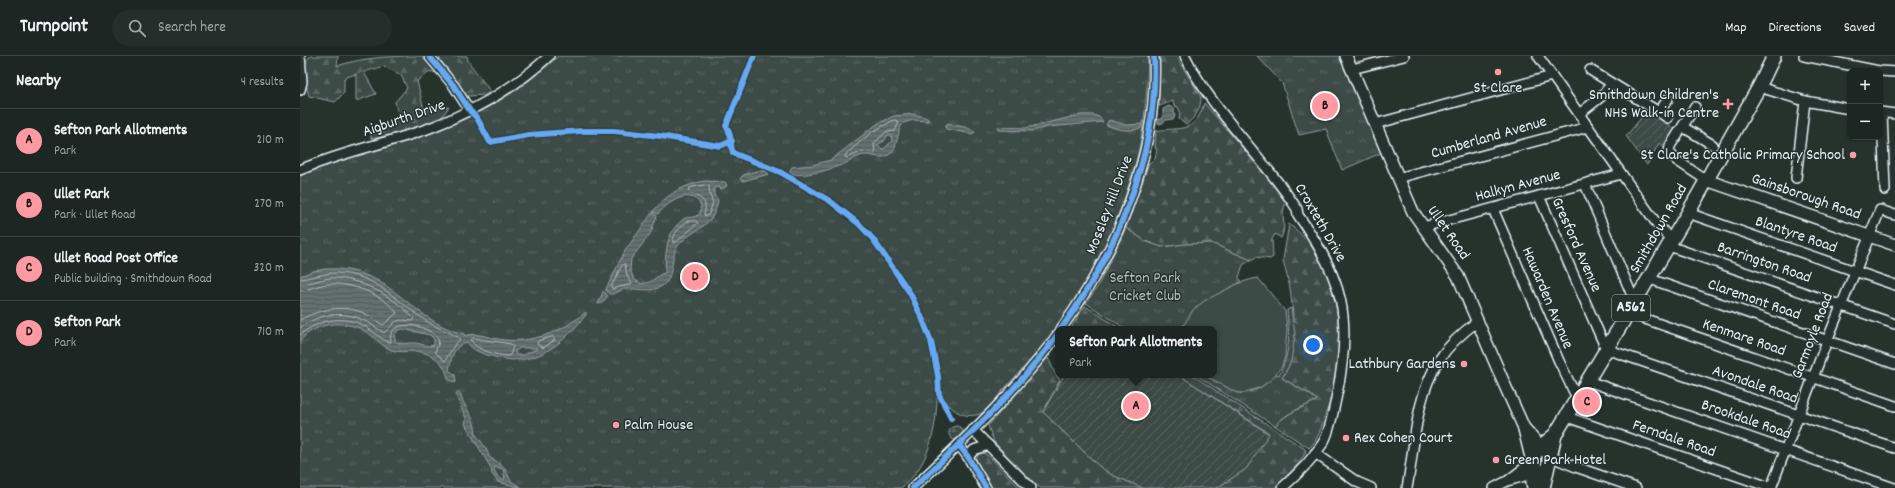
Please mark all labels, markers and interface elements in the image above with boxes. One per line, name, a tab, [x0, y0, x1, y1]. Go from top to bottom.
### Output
search box	[112, 10, 392, 46]
text: Turnpoint	[20, 14, 88, 41]
icon: search	[126, 17, 148, 39]
text: Search here	[158, 17, 226, 39]
text: Map	[1725, 18, 1747, 38]
text: Directions	[1769, 18, 1822, 38]
text: Saved	[1844, 18, 1875, 38]
marker: St Clare	[1493, 67, 1503, 77]
map controls	[1847, 68, 1883, 140]
button: +	[1847, 68, 1883, 104]
text: Nearby	[16, 70, 60, 94]
text: 4 results	[241, 73, 284, 92]
place label: St Clare	[1474, 77, 1522, 100]
place label: Smithdown Children's NHS Walk-in Centre	[1589, 84, 1719, 125]
pin: B	[1312, 91, 1338, 121]
street label: Aigburth Drive	[360, 94, 448, 144]
marker: Smithdown Children's NHS Walk-in Centre	[1722, 98, 1734, 110]
button: −	[1847, 104, 1883, 140]
street label: Cumberland Avenue	[1428, 110, 1550, 166]
text: Sefton Park Allotments	[54, 120, 187, 142]
text: A	[25, 131, 33, 150]
text: 210 m	[256, 131, 284, 150]
text: Park	[54, 142, 76, 161]
place label: St Clare's Catholic Primary School	[1640, 144, 1845, 167]
marker: St Clare's Catholic Primary School	[1848, 150, 1858, 160]
street label: Mossley Hill Drive	[1081, 152, 1139, 258]
street label: Halkyn Avenue	[1473, 164, 1563, 208]
street label: Gainsborough Road	[1748, 167, 1864, 227]
street label: Croxteth Drive	[1288, 179, 1352, 267]
street label: Smithdown Road	[1624, 180, 1694, 278]
text: Ullet Park	[54, 184, 110, 206]
street label: Gresford Avenue	[1545, 194, 1607, 296]
text: B	[26, 195, 32, 214]
text: 270 m	[254, 195, 284, 214]
street label: Ullet Road	[1421, 201, 1475, 265]
text: Park · Ullet Road	[54, 206, 135, 225]
street label: Blantyre Road	[1752, 210, 1840, 260]
street label: Barrington Road	[1714, 236, 1814, 290]
street label: Hawarden Avenue	[1515, 243, 1579, 353]
text: Ullet Road Post Office	[54, 248, 178, 270]
text: C	[26, 259, 32, 278]
text: 320 m	[254, 259, 284, 278]
pin: D	[682, 262, 708, 292]
park label: Sefton Park Cricket Club	[1109, 267, 1181, 308]
text: Public building · Smithdown Road	[54, 270, 212, 289]
street label: Claremont Road	[1704, 273, 1804, 327]
street label: Garmoyle Road	[1786, 290, 1840, 382]
road number: A562	[1612, 295, 1650, 321]
text: Sefton Park	[54, 312, 121, 334]
street label: Kenmare Road	[1699, 313, 1789, 363]
text: D	[26, 323, 32, 342]
text: 710 m	[257, 323, 284, 342]
popup	[1055, 326, 1217, 378]
text: Sefton Park Allotments	[1069, 332, 1203, 354]
text: Park	[54, 334, 76, 353]
your location	[1303, 335, 1323, 355]
place label: Lathbury Gardens	[1349, 353, 1456, 376]
text: Park	[1069, 354, 1092, 373]
marker: Lathbury Gardens	[1459, 359, 1469, 369]
street label: Avondale Road	[1709, 360, 1801, 410]
pin: C	[1574, 387, 1600, 417]
pin: A	[1123, 391, 1149, 421]
street label: Brookdale Road	[1698, 394, 1794, 446]
place label: Palm House	[624, 414, 693, 437]
street label: Ferndale Road	[1629, 414, 1719, 464]
marker: Palm House	[611, 420, 621, 430]
place label: Rex Cohen Court	[1354, 427, 1453, 450]
marker: Rex Cohen Court	[1341, 433, 1351, 443]
place label: Green Park Hotel	[1504, 449, 1606, 472]
marker: Green Park Hotel	[1491, 455, 1501, 465]

